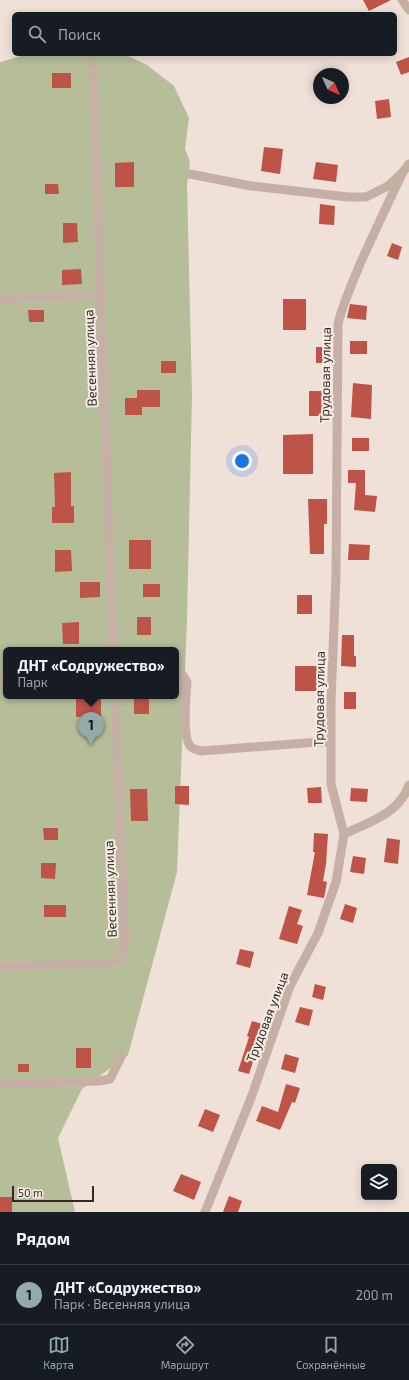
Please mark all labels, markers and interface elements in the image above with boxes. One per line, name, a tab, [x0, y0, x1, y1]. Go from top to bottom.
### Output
search box	[12, 12, 397, 56]
icon: search	[26, 23, 48, 45]
text: Поиск	[58, 25, 101, 43]
north arrow	[313, 68, 349, 104]
street label: Весенняя улица	[80, 309, 100, 407]
street label: Трудовая улица	[316, 327, 334, 423]
your location	[232, 451, 252, 471]
popup	[3, 647, 179, 699]
street label: Трудовая улица	[310, 651, 328, 747]
text: ДНТ «Содружество»	[17, 656, 165, 674]
text: Парк	[17, 674, 48, 690]
pin: 1	[78, 712, 104, 745]
street label: Весенняя улица	[100, 840, 120, 938]
street label: Трудовая улица	[242, 969, 292, 1065]
map controls	[361, 1164, 397, 1200]
button: layers	[361, 1164, 397, 1200]
scale bar	[12, 1184, 94, 1203]
text: 50 m	[18, 1186, 43, 1199]
text: Рядом	[16, 1228, 70, 1248]
text: ДНТ «Содружество»	[54, 1278, 201, 1296]
text: 1	[26, 1287, 32, 1303]
text: 200 m	[356, 1287, 393, 1303]
text: Парк · Весенняя улица	[54, 1296, 190, 1312]
tab: Карта	[43, 1334, 74, 1371]
tab: Маршрут	[161, 1334, 209, 1371]
tab: Сохранённые	[296, 1334, 366, 1371]

